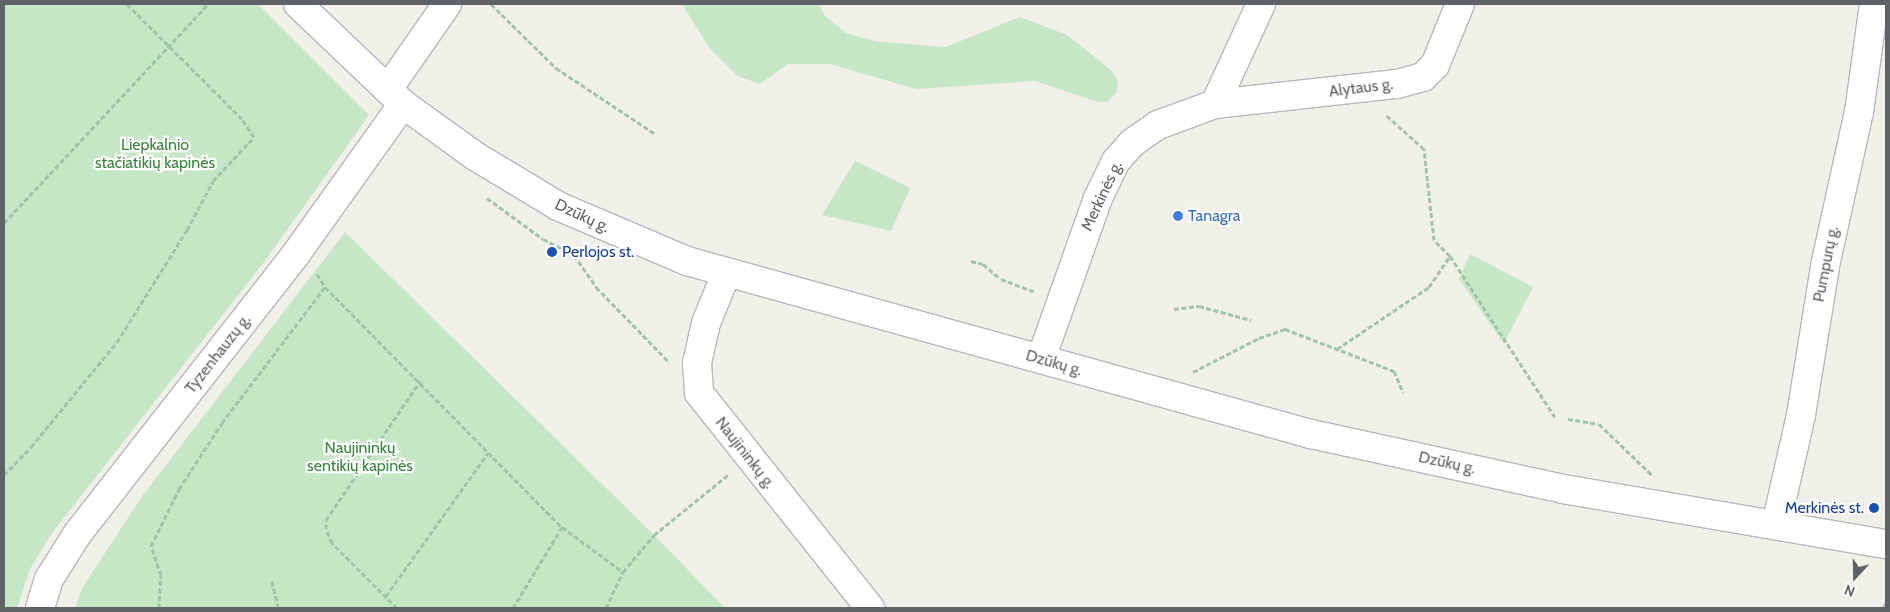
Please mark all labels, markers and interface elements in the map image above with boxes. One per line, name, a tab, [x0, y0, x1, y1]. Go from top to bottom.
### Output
street label: Alytaus g.	[1328, 75, 1394, 101]
park label: Liepkalnio stačiatikių kapinės	[95, 135, 215, 173]
street label: Merkinės g.	[1077, 158, 1127, 234]
street label: Dzūkų g.	[552, 195, 612, 237]
place label: Tanagra	[1188, 206, 1240, 226]
marker: Tanagra	[1172, 210, 1184, 222]
street label: Pumpurų g.	[1809, 224, 1843, 304]
place label: Perlojos st.	[562, 242, 634, 262]
marker: Perlojos st.	[546, 246, 558, 258]
street label: Tyzenhauzų g.	[181, 311, 255, 397]
street label: Dzūkų g.	[1024, 346, 1084, 380]
street label: Naujininkų g.	[711, 413, 779, 493]
park label: Naujininkų sentikių kapinės	[307, 438, 413, 476]
street label: Dzūkų g.	[1417, 448, 1477, 478]
place label: Merkinės st.	[1785, 498, 1864, 518]
marker: Merkinės st.	[1868, 502, 1880, 514]
north arrow	[1830, 552, 1880, 602]
text: N	[1842, 581, 1857, 601]

